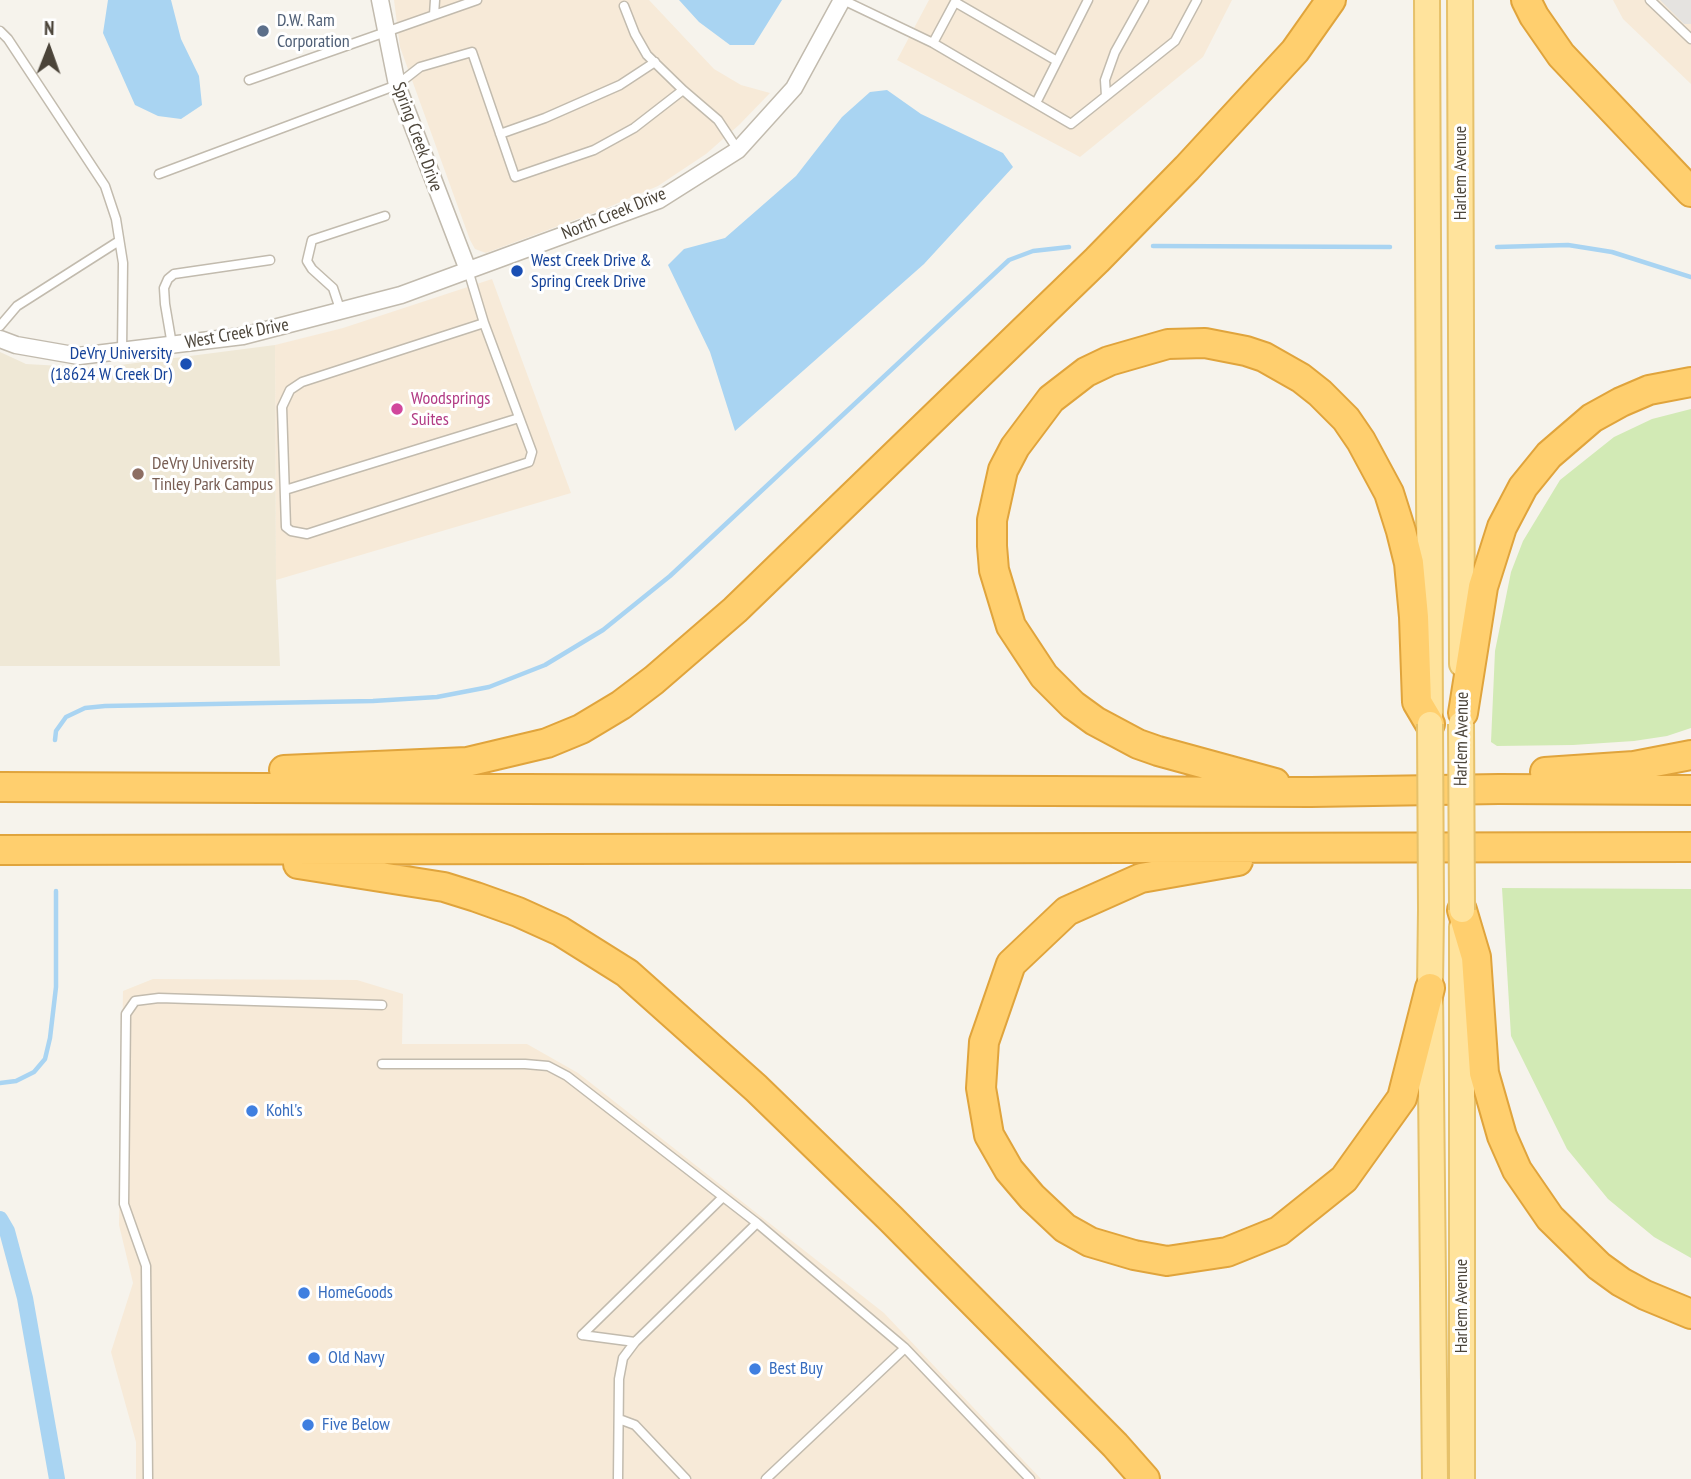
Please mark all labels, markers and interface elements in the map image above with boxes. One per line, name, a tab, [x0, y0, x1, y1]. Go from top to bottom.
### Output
place label: D.W. Ram Corporation	[277, 10, 350, 52]
north arrow	[14, 14, 84, 84]
text: N	[44, 16, 55, 40]
marker: D.W. Ram Corporation	[255, 23, 271, 39]
street label: Spring Creek Drive	[387, 79, 447, 195]
street label: Harlem Avenue	[1450, 126, 1472, 220]
street label: North Creek Drive	[559, 183, 669, 245]
place label: West Creek Drive & Spring Creek Drive	[531, 250, 652, 292]
marker: West Creek Drive & Spring Creek Drive	[509, 263, 525, 279]
street label: West Creek Drive	[183, 314, 291, 354]
place label: DeVry University (18624 W Creek Dr)	[51, 343, 172, 386]
marker: DeVry University (18624 W Creek Dr)	[178, 356, 194, 372]
place label: Woodsprings Suites	[411, 388, 490, 430]
marker: Woodsprings Suites	[389, 401, 405, 417]
place label: DeVry University Tinley Park Campus	[152, 453, 273, 496]
marker: DeVry University Tinley Park Campus	[130, 466, 146, 482]
street label: Harlem Avenue	[1450, 692, 1474, 786]
place label: Kohl's	[266, 1100, 302, 1122]
marker: Kohl's	[244, 1103, 260, 1119]
street label: Harlem Avenue	[1451, 1259, 1473, 1353]
place label: HomeGoods	[318, 1282, 393, 1304]
marker: HomeGoods	[296, 1285, 312, 1301]
place label: Old Navy	[328, 1347, 385, 1369]
marker: Old Navy	[306, 1350, 322, 1366]
place label: Best Buy	[769, 1358, 823, 1380]
marker: Best Buy	[747, 1361, 763, 1377]
place label: Five Below	[322, 1414, 390, 1436]
marker: Five Below	[300, 1417, 316, 1433]

